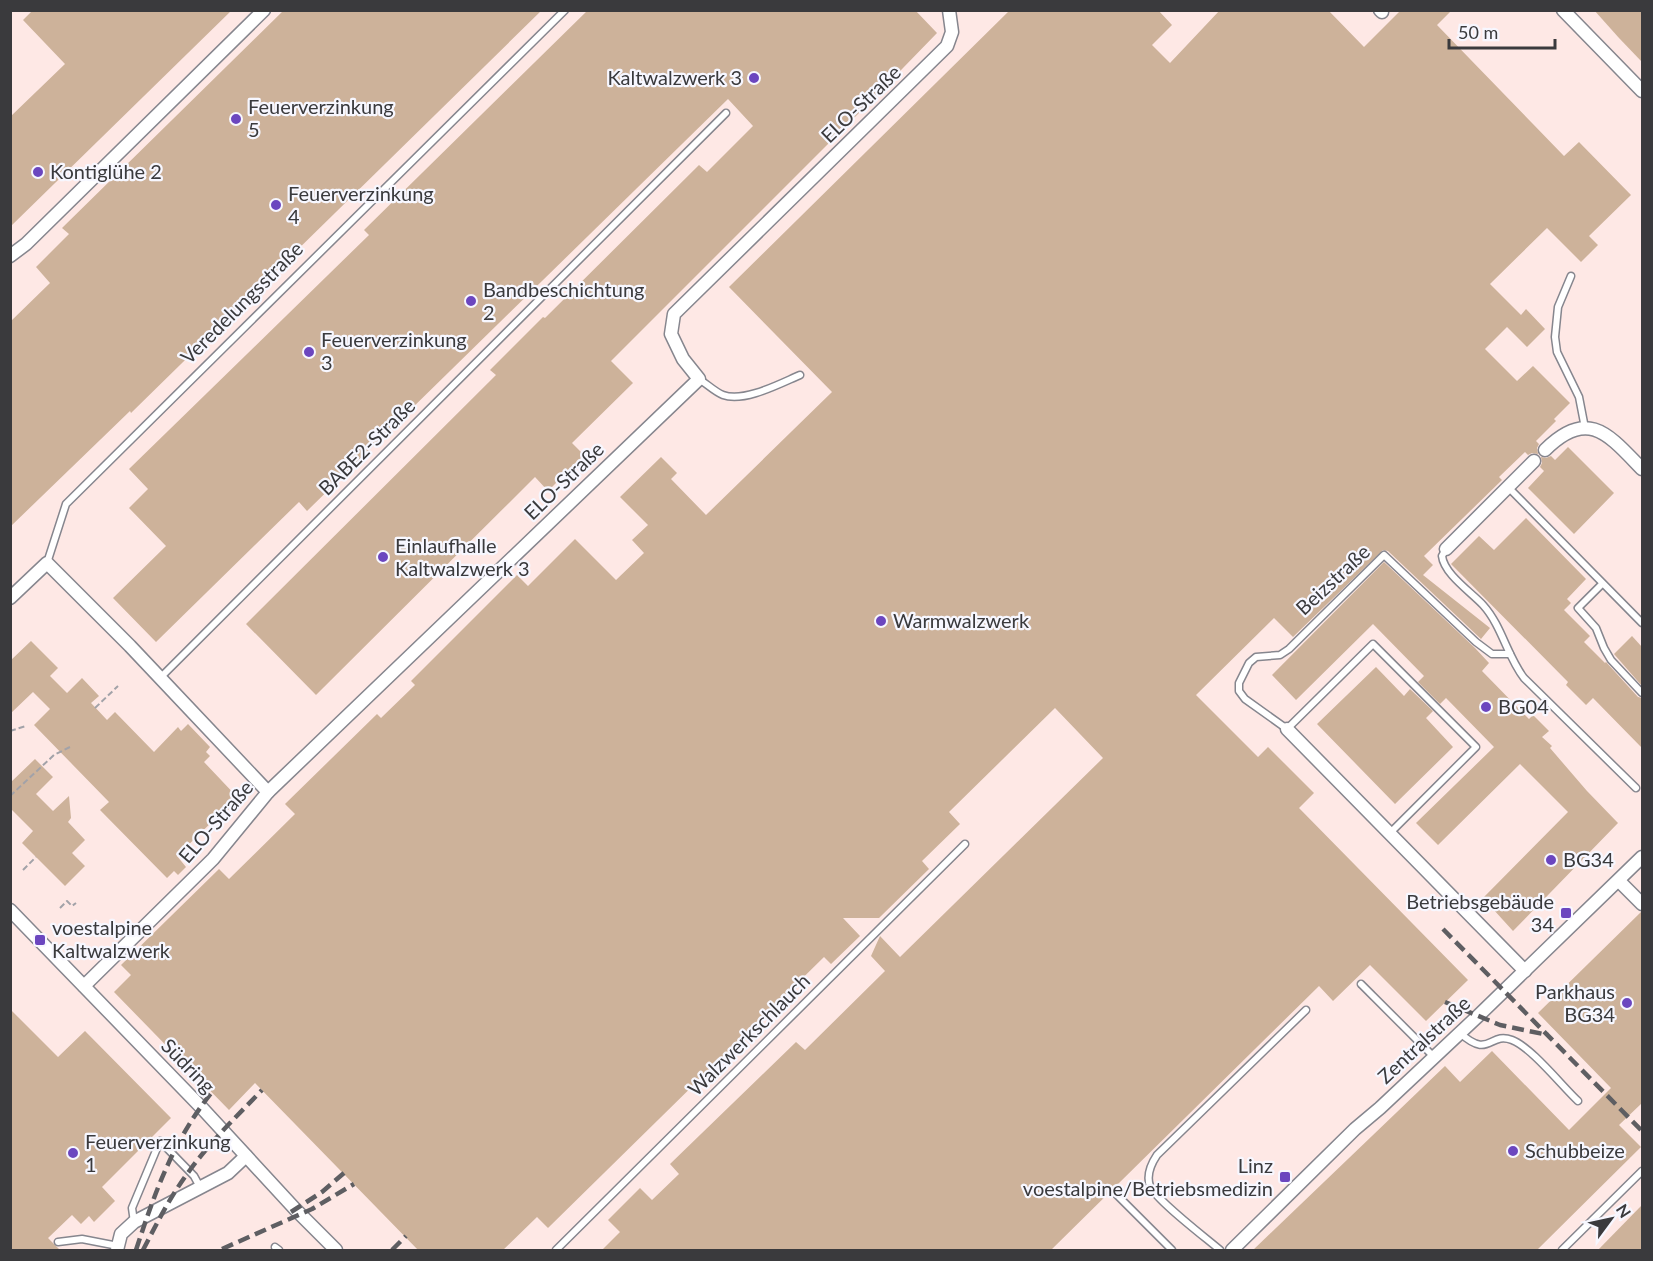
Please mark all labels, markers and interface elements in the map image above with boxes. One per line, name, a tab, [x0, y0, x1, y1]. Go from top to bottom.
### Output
scale bar	[1449, 12, 1556, 50]
text: 50 m	[1458, 21, 1498, 43]
street label: ELO-Straße	[816, 59, 905, 147]
place label: Kaltwalzwerk 3	[607, 65, 742, 89]
marker: Kaltwalzwerk 3	[747, 71, 761, 85]
place label: Feuerverzinkung 5	[248, 94, 394, 141]
marker: Feuerverzinkung 5	[229, 112, 243, 126]
place label: Kontiglühe 2	[50, 159, 162, 183]
marker: Kontiglühe 2	[31, 165, 45, 179]
place label: Feuerverzinkung 4	[288, 181, 434, 228]
marker: Feuerverzinkung 4	[269, 198, 283, 212]
street label: Veredelungsstraße	[175, 236, 307, 368]
place label: Bandbeschichtung 2	[483, 277, 644, 324]
marker: Bandbeschichtung 2	[464, 294, 478, 308]
place label: Feuerverzinkung 3	[321, 327, 467, 374]
marker: Feuerverzinkung 3	[302, 345, 316, 359]
street label: BABE2-Straße	[313, 393, 420, 500]
street label: ELO-Straße	[519, 436, 608, 524]
place label: Einlaufhalle Kaltwalzwerk 3	[395, 533, 530, 580]
street label: Beizstraße	[1290, 539, 1374, 619]
marker: Einlaufhalle Kaltwalzwerk 3	[376, 550, 390, 564]
place label: Warmwalzwerk	[893, 608, 1030, 632]
marker: Warmwalzwerk	[874, 614, 888, 628]
place label: BG04	[1498, 694, 1549, 718]
marker: BG04	[1479, 700, 1493, 714]
street label: ELO-Straße	[173, 775, 258, 867]
place label: BG34	[1563, 847, 1614, 871]
marker: BG34	[1544, 853, 1558, 867]
place label: Betriebsgebäude 34	[1406, 889, 1554, 936]
marker: Betriebsgebäude 34	[1559, 906, 1573, 920]
place label: voestalpine Kaltwalzwerk	[52, 915, 171, 962]
marker: voestalpine Kaltwalzwerk	[33, 933, 47, 947]
street label: Walzwerkschlauch	[682, 968, 814, 1100]
place label: Parkhaus BG34	[1535, 979, 1615, 1026]
street label: Zentralstraße	[1372, 991, 1474, 1088]
marker: Parkhaus BG34	[1620, 996, 1634, 1010]
street label: Südring	[157, 1033, 220, 1098]
place label: Feuerverzinkung 1	[85, 1129, 231, 1176]
place label: Schubbeize	[1525, 1138, 1625, 1162]
marker: Schubbeize	[1506, 1144, 1520, 1158]
marker: Feuerverzinkung 1	[66, 1146, 80, 1160]
place label: Linz voestalpine/Betriebsmedizin	[1023, 1153, 1273, 1200]
marker: Linz voestalpine/Betriebsmedizin	[1278, 1170, 1292, 1184]
north arrow	[1581, 1189, 1641, 1249]
text: N	[1613, 1200, 1635, 1221]

